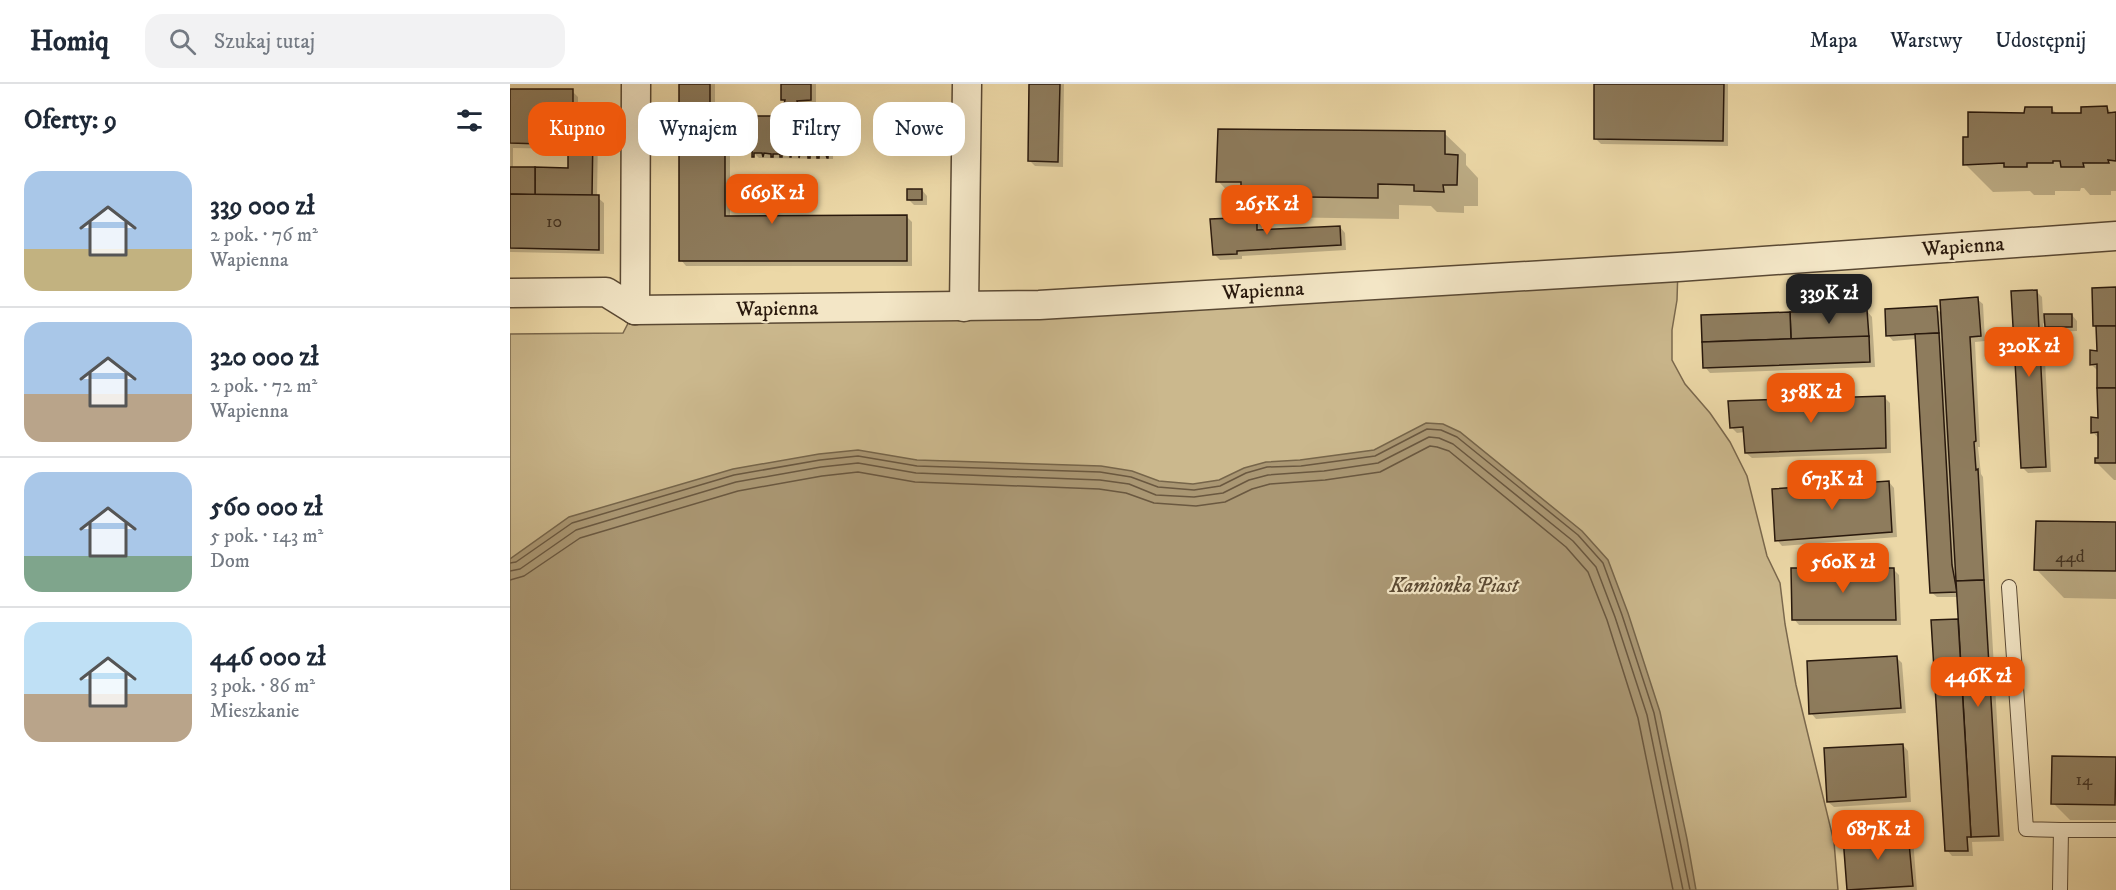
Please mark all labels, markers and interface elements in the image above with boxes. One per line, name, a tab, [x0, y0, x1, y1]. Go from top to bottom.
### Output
search box	[145, 14, 565, 68]
text: Homiq	[30, 24, 109, 59]
icon: search	[166, 25, 199, 58]
text: Szukaj tutaj	[214, 28, 315, 55]
text: Mapa	[1810, 28, 1857, 54]
text: Warstwy	[1890, 28, 1962, 54]
text: Udostępnij	[1995, 28, 2086, 54]
chip: Kupno	[528, 102, 626, 156]
chip: Wynajem	[638, 102, 758, 156]
chip: Filtry	[770, 102, 861, 156]
chip: Nowe	[873, 102, 965, 156]
text: Oferty: 9	[24, 104, 117, 137]
icon: filters	[453, 104, 486, 137]
pin: 669K zł	[717, 174, 827, 225]
text: 669K zł	[740, 181, 804, 206]
pin: 265K zł	[1212, 185, 1322, 236]
text: 339 000 zł	[210, 190, 315, 223]
text: 265K zł	[1235, 192, 1299, 217]
icon: home	[72, 195, 144, 267]
house number: 10	[546, 211, 562, 233]
text: 2 pok. · 76 m²	[210, 223, 318, 248]
street label: Wapienna	[1920, 231, 2005, 263]
text: Wapienna	[210, 248, 289, 273]
pin: 339K zł	[1774, 274, 1884, 325]
street label: Wapienna	[1220, 276, 1305, 306]
text: 339K zł	[1800, 281, 1858, 306]
street label: Wapienna	[735, 295, 819, 323]
pin: 320K zł	[1974, 327, 2084, 378]
text: 320K zł	[1998, 334, 2060, 359]
text: 320 000 zł	[210, 341, 319, 374]
icon: home	[72, 346, 144, 418]
pin: 358K zł	[1756, 373, 1866, 424]
text: 2 pok. · 72 m²	[210, 374, 317, 399]
text: 358K zł	[1781, 380, 1841, 405]
text: Wapienna	[210, 399, 289, 424]
pin: 673K zł	[1777, 460, 1887, 511]
text: 673K zł	[1801, 467, 1863, 492]
text: 560 000 zł	[210, 491, 323, 524]
icon: home	[72, 496, 144, 568]
text: 5 pok. · 143 m²	[210, 524, 323, 549]
pin: 560K zł	[1788, 543, 1898, 594]
house number: 44d	[2055, 546, 2085, 568]
text: Dom	[210, 549, 250, 574]
text: 560K zł	[1811, 550, 1875, 575]
park label: Kamionka Piast	[1389, 573, 1520, 599]
text: 446 000 zł	[210, 641, 326, 674]
icon: home	[72, 646, 144, 718]
pin: 446K zł	[1923, 657, 2033, 708]
text: 446K zł	[1945, 664, 2011, 689]
text: 3 pok. · 86 m²	[210, 674, 315, 699]
text: Mieszkanie	[210, 699, 299, 724]
house number: 14	[2076, 769, 2093, 791]
pin: 687K zł	[1823, 810, 1933, 861]
text: 687K zł	[1846, 817, 1910, 842]

